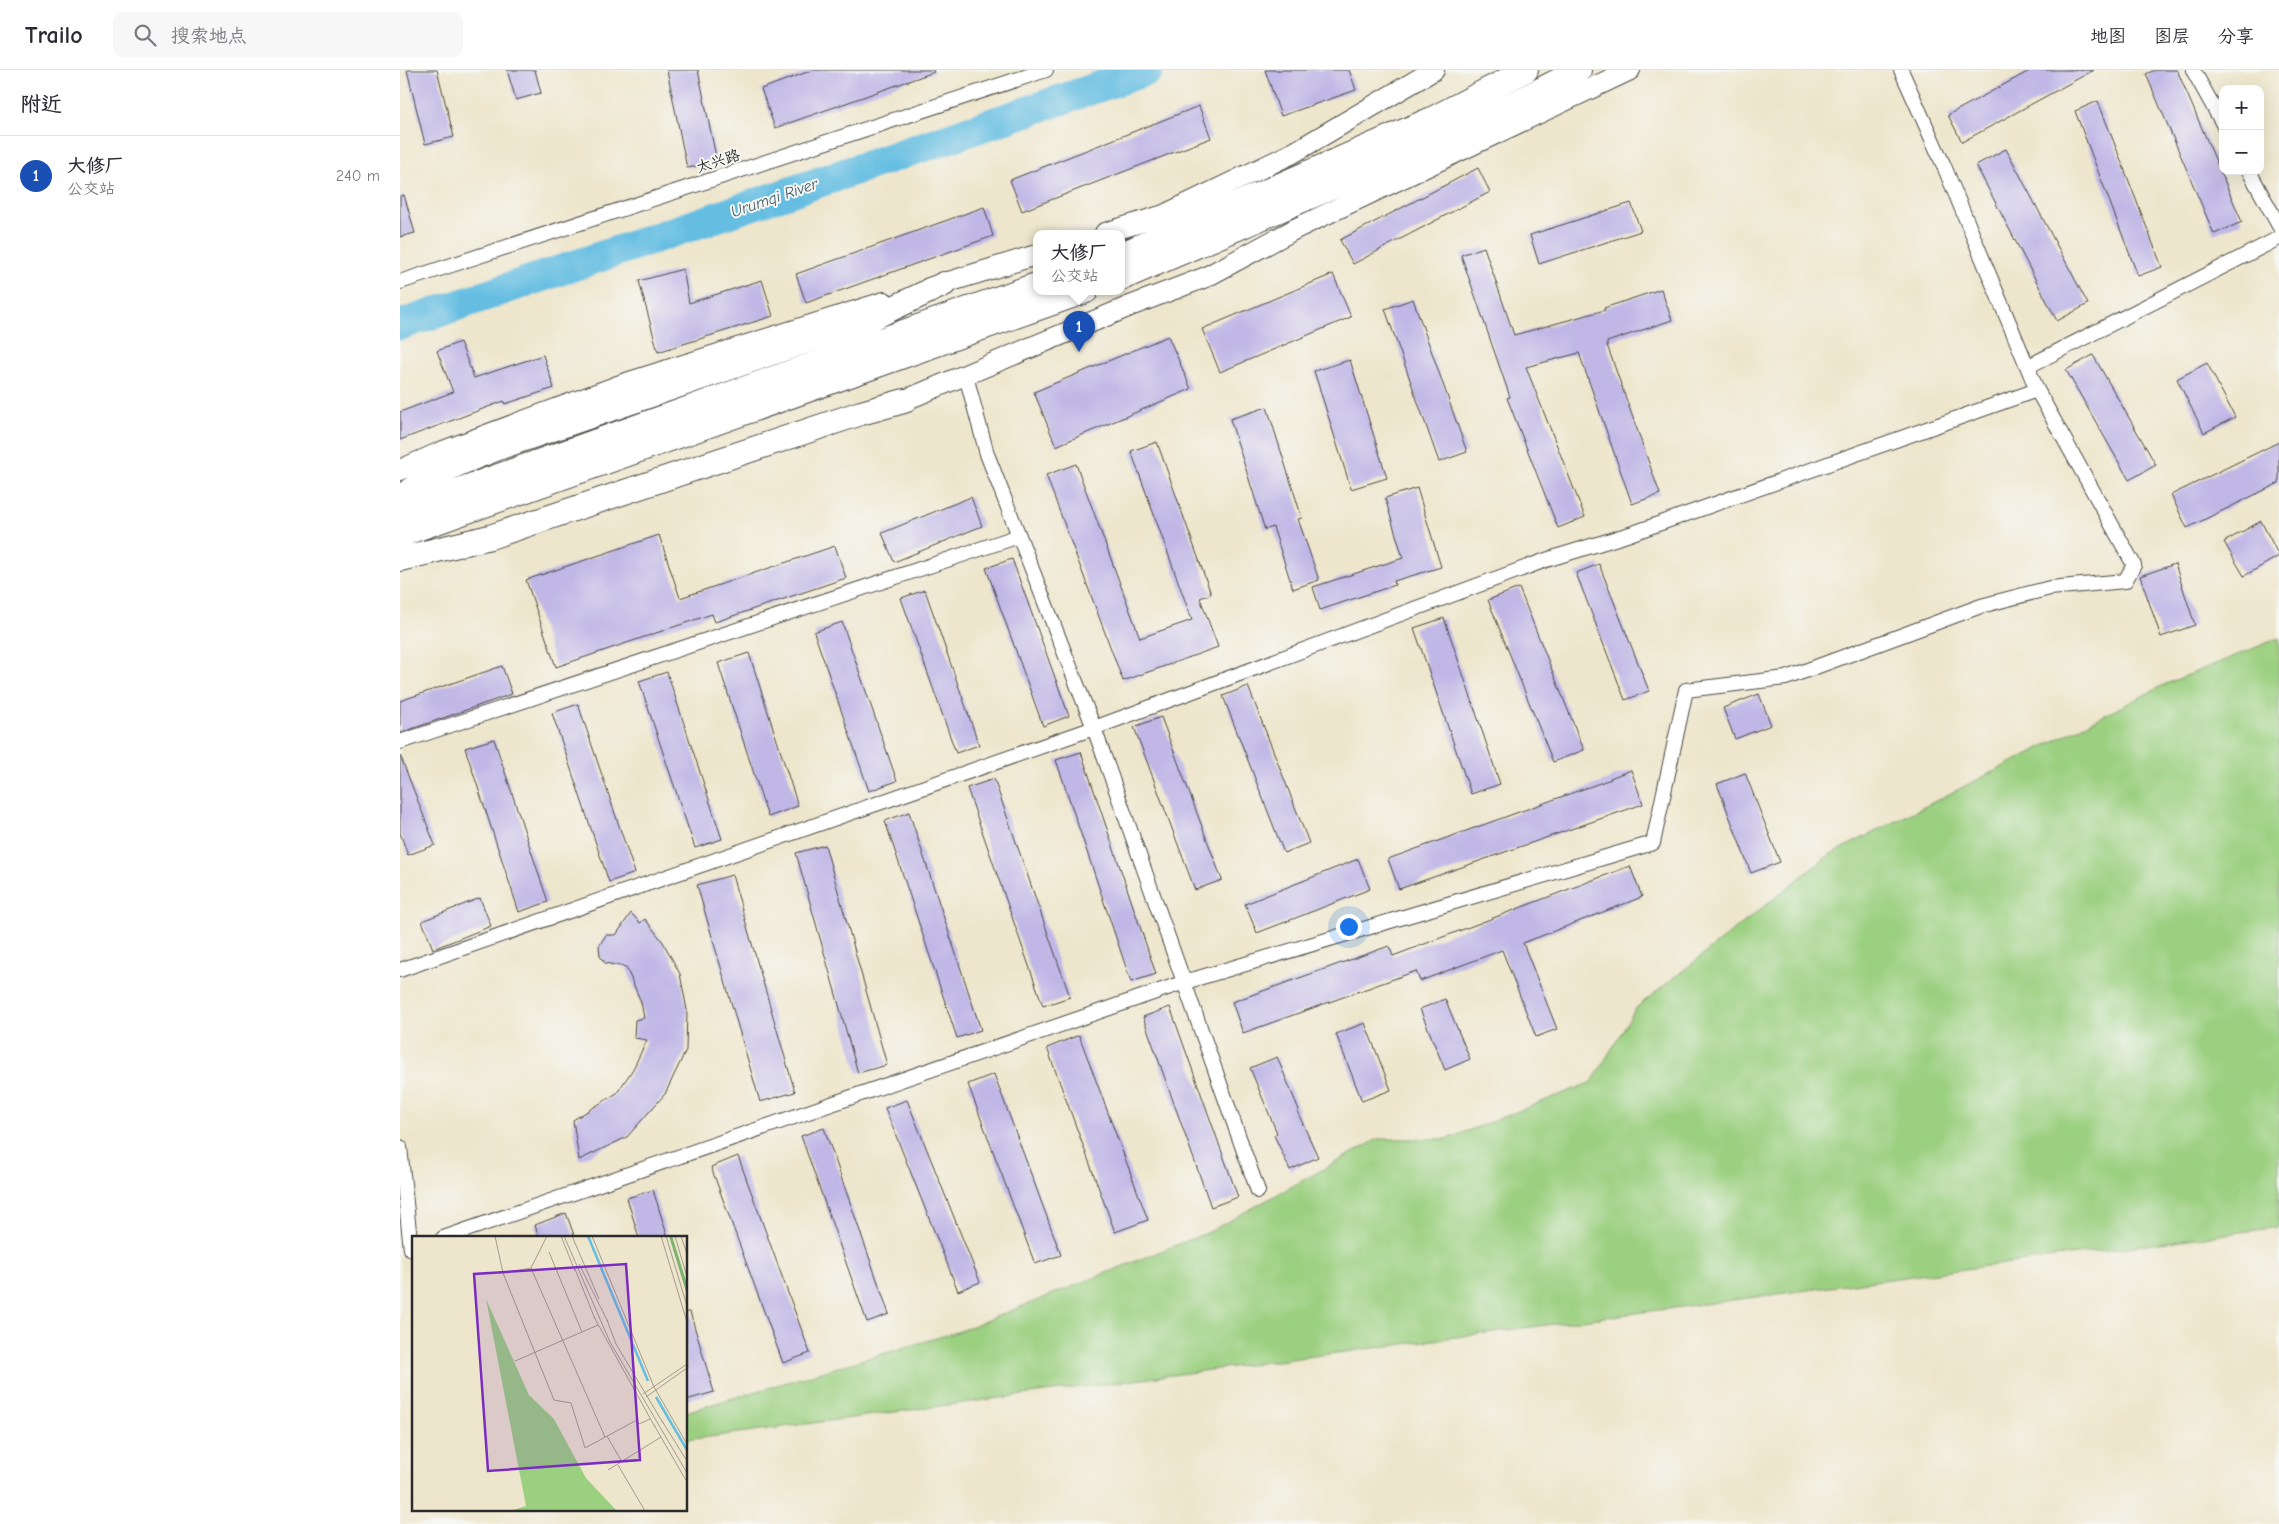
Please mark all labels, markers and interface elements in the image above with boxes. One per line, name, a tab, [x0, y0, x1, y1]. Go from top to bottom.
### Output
search box	[113, 12, 463, 57]
text: Trailo	[25, 21, 83, 49]
icon: search	[131, 21, 159, 49]
text: 搜索地点	[171, 25, 247, 47]
text: 地图	[2090, 26, 2126, 47]
text: 图层	[2154, 26, 2190, 47]
text: 分享	[2218, 26, 2254, 47]
map controls	[2219, 85, 2264, 175]
button: +	[2219, 85, 2264, 130]
text: 附近	[20, 92, 62, 116]
button: −	[2219, 130, 2264, 175]
street label: 太兴路	[694, 145, 742, 177]
text: 大修厂	[67, 155, 124, 177]
text: 1	[33, 167, 39, 185]
text: 240 m	[336, 167, 380, 185]
water label: Urumqi River	[729, 174, 821, 221]
text: 公交站	[67, 180, 115, 198]
popup	[1033, 230, 1125, 295]
text: 大修厂	[1050, 242, 1108, 264]
text: 公交站	[1050, 267, 1099, 285]
pin: 1	[1063, 311, 1095, 352]
your location	[1336, 914, 1362, 940]
inset map	[412, 1236, 688, 1512]

